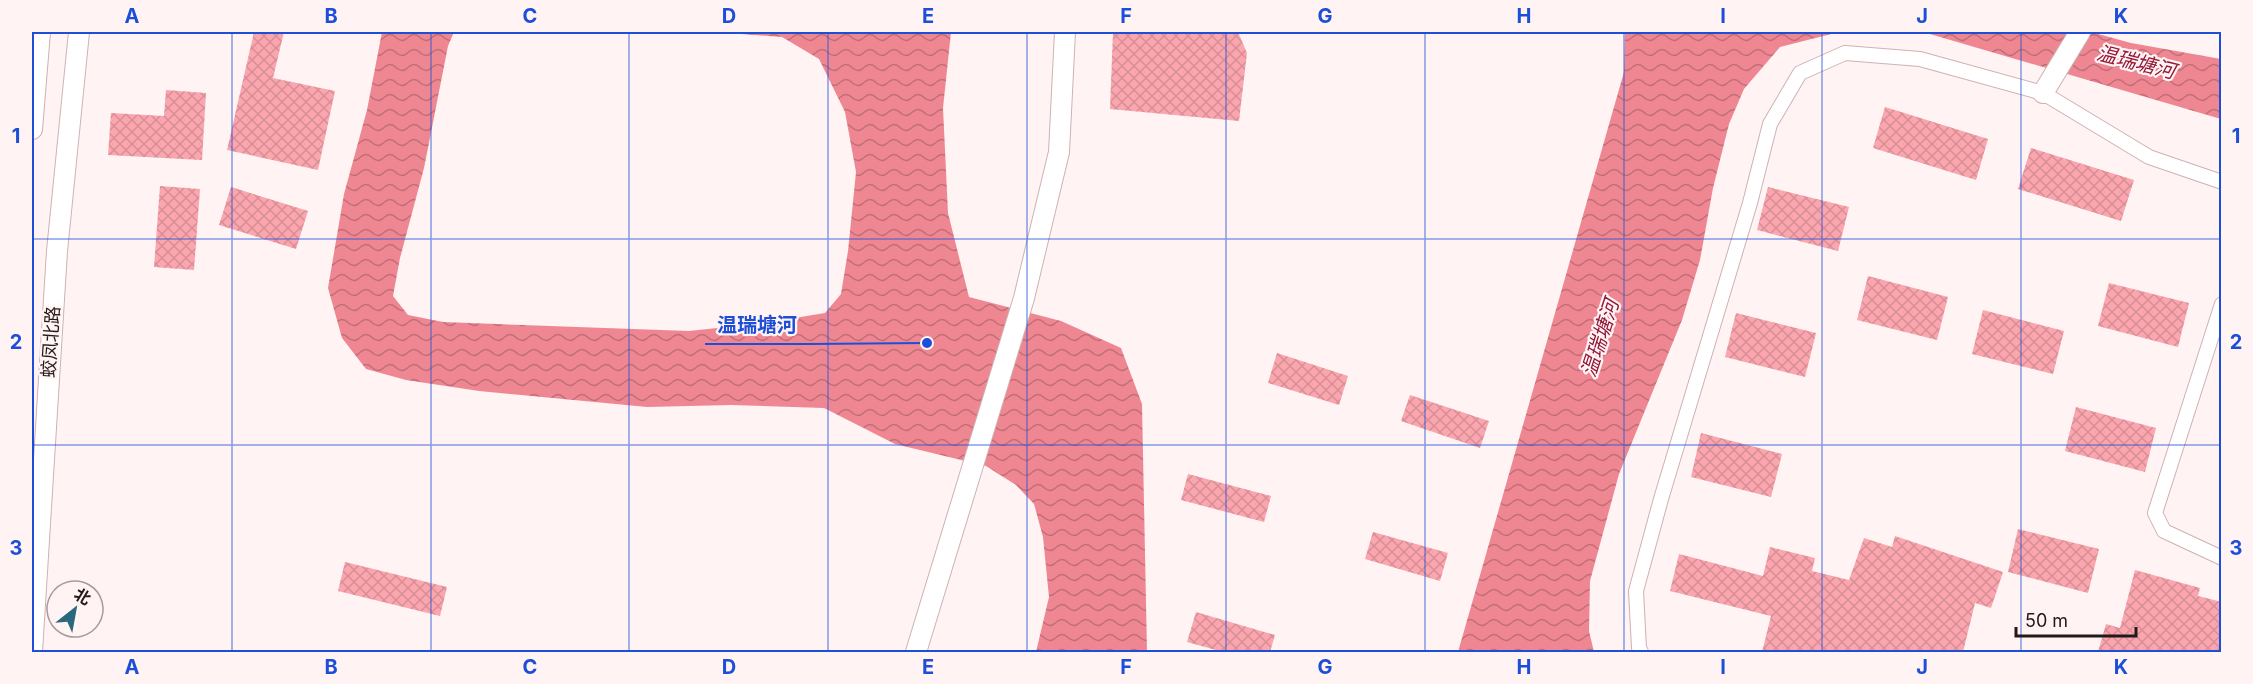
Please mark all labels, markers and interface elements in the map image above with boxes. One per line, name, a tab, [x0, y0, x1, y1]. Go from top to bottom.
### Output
text: A	[125, 4, 140, 28]
text: B	[324, 4, 338, 28]
text: C	[523, 4, 537, 28]
text: D	[722, 4, 736, 28]
text: E	[922, 4, 934, 28]
text: F	[1120, 4, 1132, 28]
text: G	[1317, 4, 1333, 28]
text: H	[1517, 4, 1531, 28]
text: I	[1720, 4, 1726, 28]
text: J	[1916, 4, 1928, 28]
text: K	[2114, 4, 2128, 28]
water label: 温瑞塘河	[2094, 41, 2182, 84]
text: 1	[12, 124, 20, 148]
text: 1	[2232, 124, 2240, 148]
water label: 温瑞塘河	[1576, 292, 1625, 380]
street label: 蛟凤北路	[38, 305, 63, 379]
callout: 温瑞塘河	[705, 306, 809, 344]
text: 温瑞塘河	[717, 313, 797, 337]
text: 2	[10, 330, 22, 354]
text: 2	[2230, 330, 2242, 354]
text: 3	[10, 536, 22, 560]
text: 3	[2230, 536, 2242, 560]
north arrow	[45, 579, 105, 639]
text: 北	[71, 583, 95, 609]
scale bar	[2016, 600, 2136, 638]
text: 50 m	[2025, 610, 2068, 631]
text: A	[125, 655, 140, 679]
text: B	[324, 655, 338, 679]
text: C	[523, 655, 537, 679]
text: D	[722, 655, 736, 679]
text: E	[922, 655, 934, 679]
text: F	[1120, 655, 1132, 679]
text: G	[1317, 655, 1333, 679]
text: H	[1517, 655, 1531, 679]
text: I	[1720, 655, 1726, 679]
text: J	[1916, 655, 1928, 679]
text: K	[2114, 655, 2128, 679]

